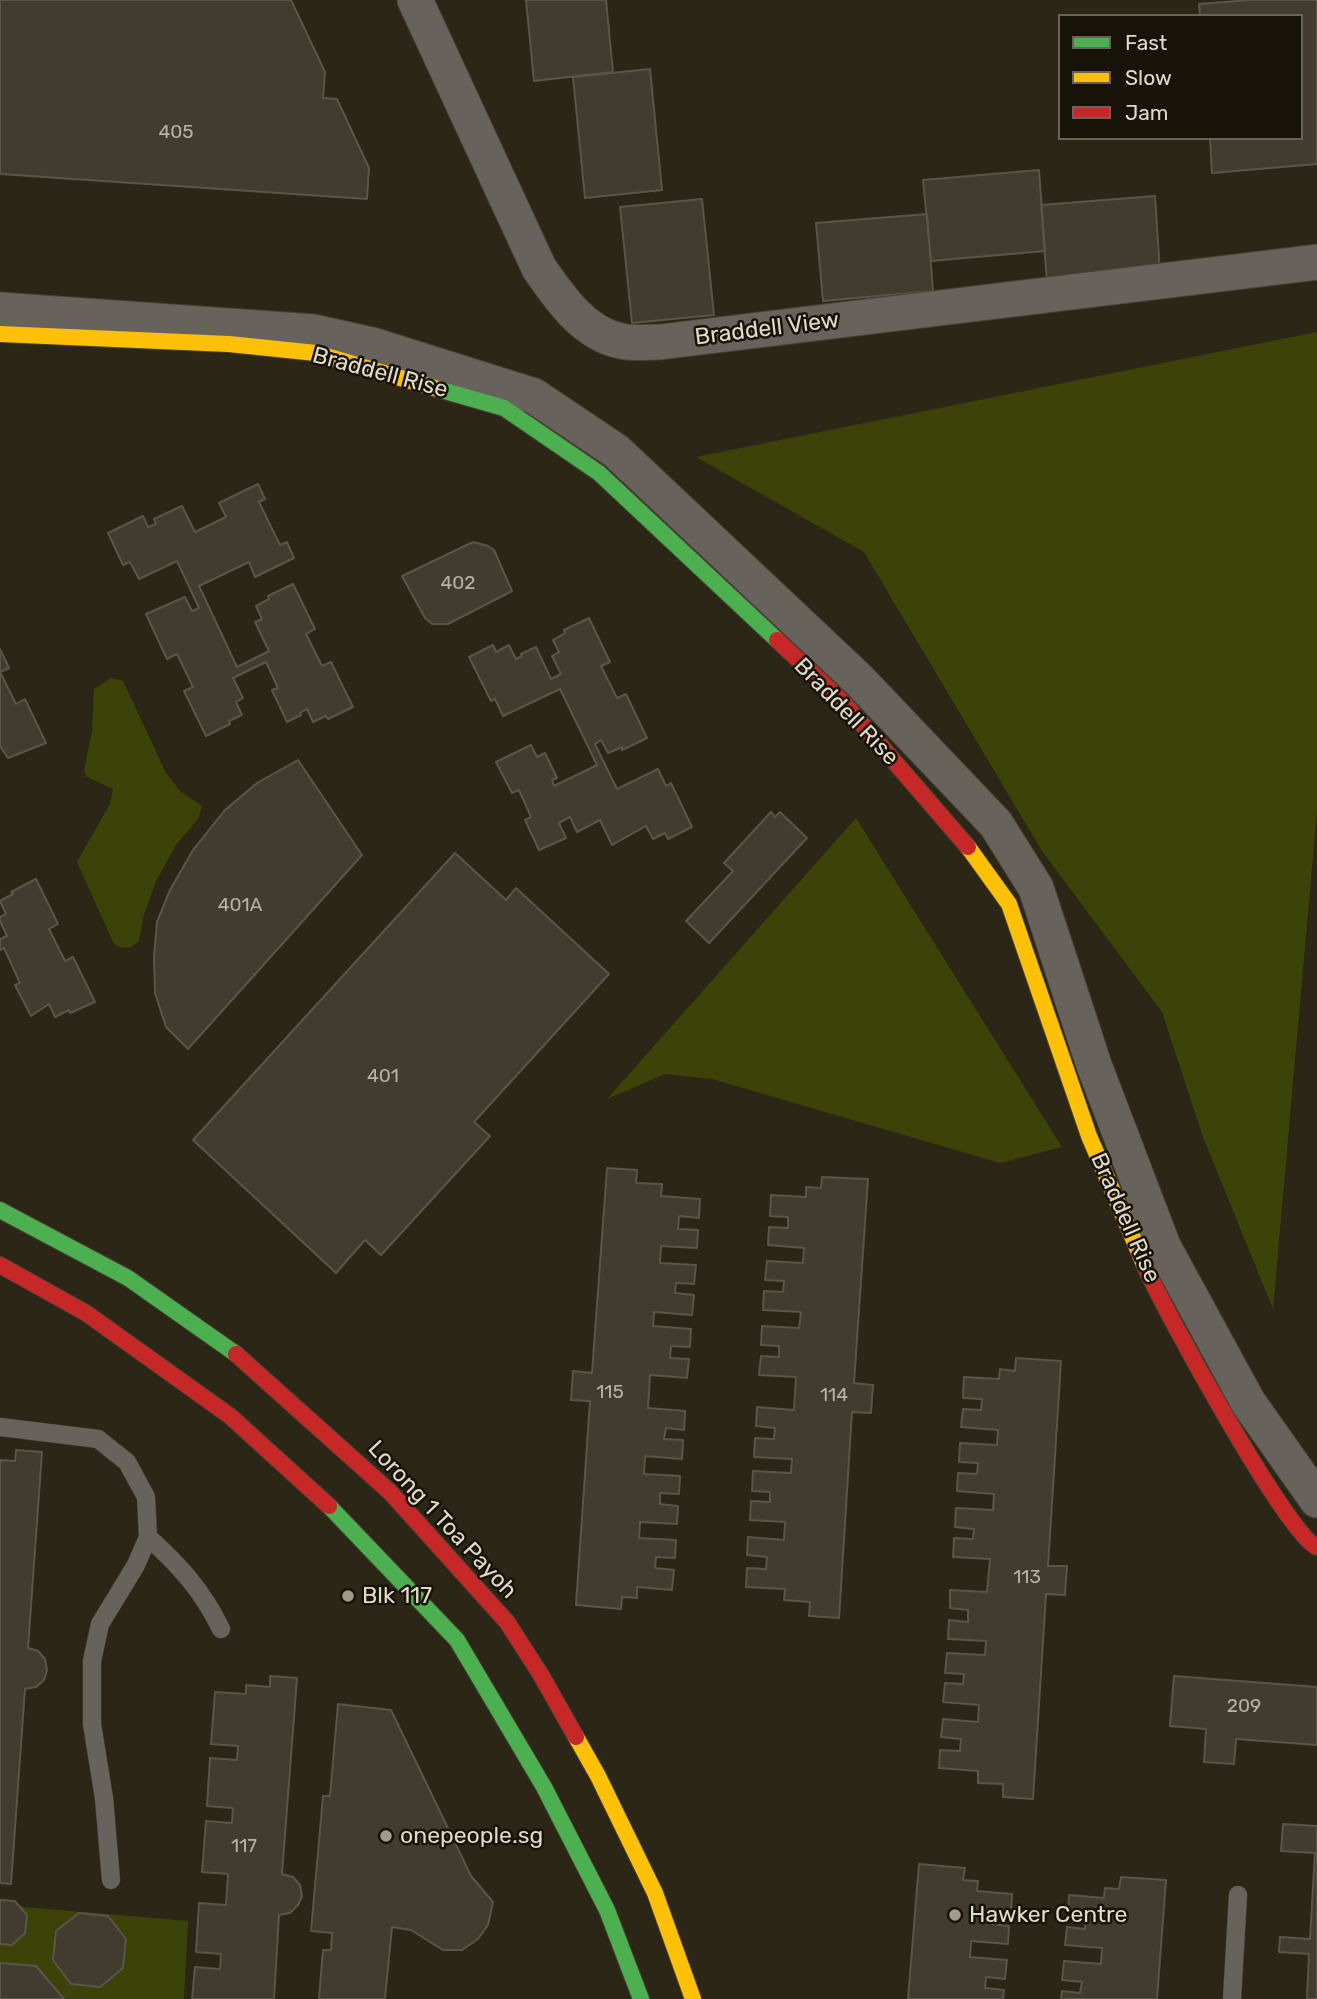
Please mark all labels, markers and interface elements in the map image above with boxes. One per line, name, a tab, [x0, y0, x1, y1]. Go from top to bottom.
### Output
legend	[1058, 14, 1303, 140]
text: Fast	[1125, 30, 1167, 55]
text: Slow	[1125, 65, 1172, 90]
text: Jam	[1125, 100, 1169, 125]
house number: 405	[158, 122, 194, 144]
street label: Braddell View	[693, 306, 841, 352]
street label: Braddell Rise	[309, 342, 451, 404]
house number: 402	[440, 573, 476, 595]
street label: Braddell Rise	[788, 652, 904, 772]
house number: 401A	[218, 895, 262, 917]
house number: 401	[367, 1066, 399, 1088]
street label: Braddell Rise	[1084, 1149, 1166, 1287]
house number: 115	[596, 1382, 624, 1404]
house number: 114	[820, 1385, 848, 1407]
street label: Lorong 1 Toa Payoh	[362, 1435, 522, 1605]
house number: 113	[1013, 1567, 1041, 1589]
place label: Blk 117	[362, 1582, 432, 1610]
marker: Blk 117	[340, 1588, 356, 1604]
house number: 209	[1227, 1696, 1261, 1718]
place label: onepeople.sg	[400, 1822, 543, 1850]
marker: onepeople.sg	[378, 1828, 394, 1844]
house number: 117	[231, 1836, 257, 1858]
place label: Hawker Centre	[969, 1901, 1127, 1929]
marker: Hawker Centre	[947, 1907, 963, 1923]

